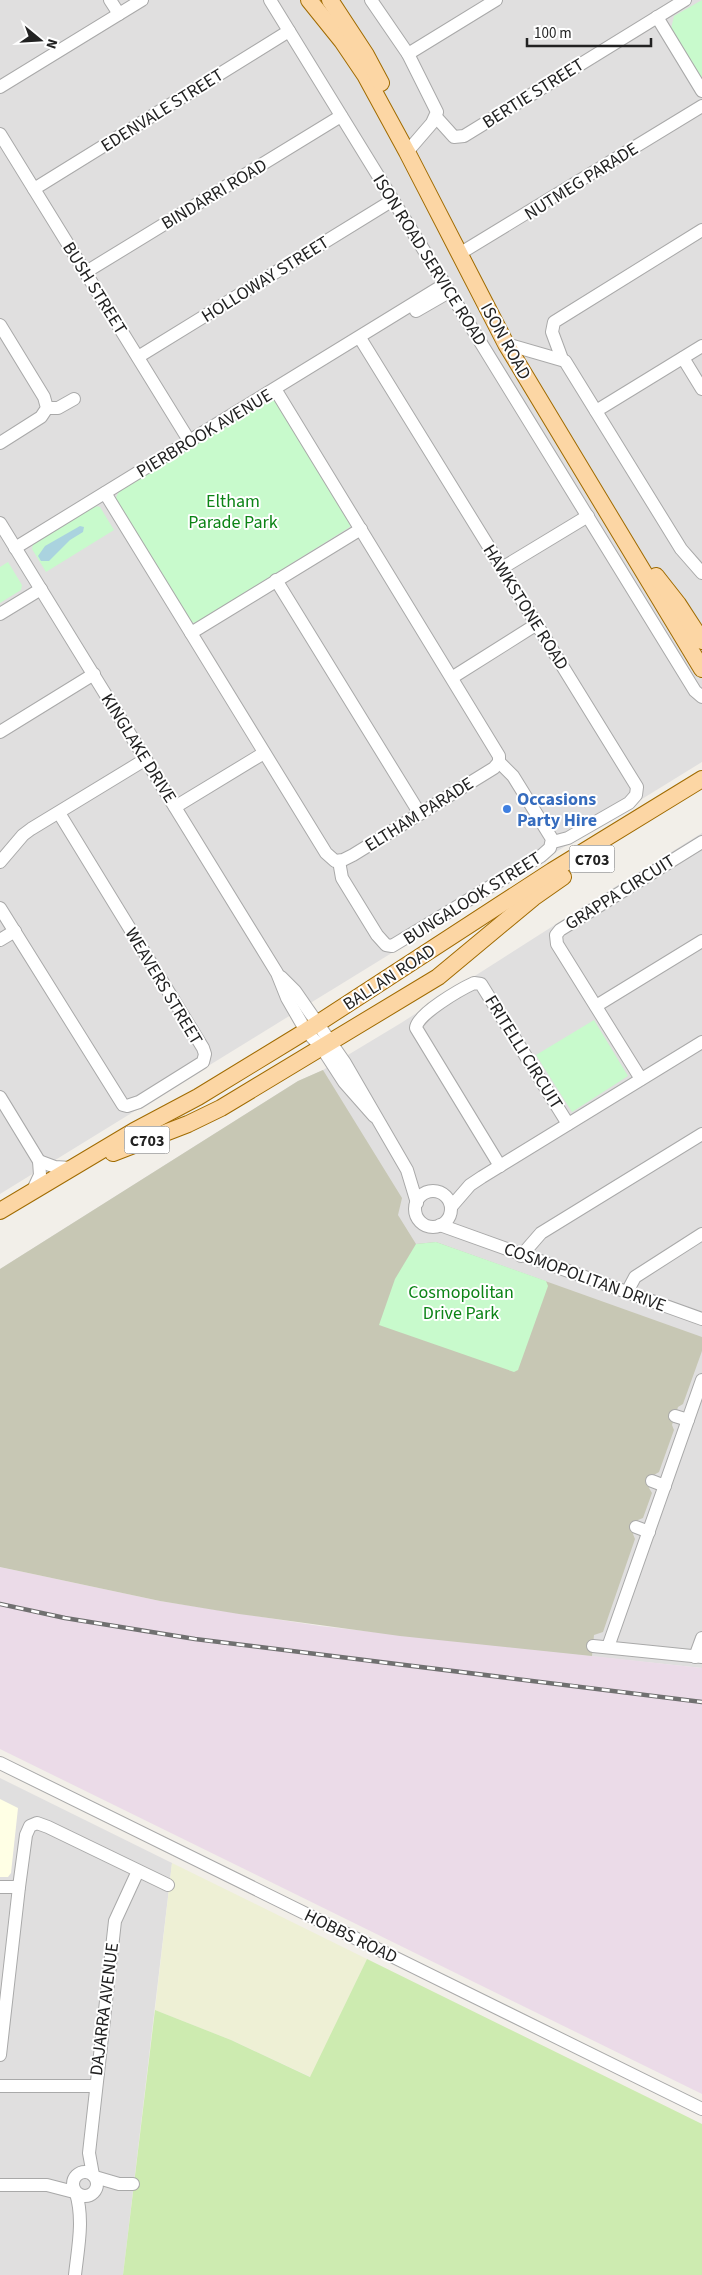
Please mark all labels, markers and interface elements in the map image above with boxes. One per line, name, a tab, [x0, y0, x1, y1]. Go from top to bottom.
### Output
north arrow	[15, 15, 65, 65]
scale bar	[527, 15, 651, 47]
text: 100 m	[534, 23, 572, 44]
text: N	[40, 36, 62, 51]
street label: BERTIE STREET	[478, 52, 589, 135]
street label: EDENVALE STREET	[96, 63, 229, 158]
street label: NUTMEG PARADE	[520, 136, 643, 226]
street label: BINDARRI ROAD	[157, 153, 272, 236]
street label: ISON ROAD SERVICE ROAD	[367, 170, 493, 351]
street label: HOLLOWAY STREET	[197, 230, 334, 329]
street label: BUSH STREET	[56, 237, 133, 340]
street label: ISON ROAD	[474, 298, 537, 384]
street label: PIERBROOK AVENUE	[132, 383, 277, 484]
park label: Eltham Parade Park	[188, 489, 278, 535]
street label: HAWKSTONE ROAD	[477, 540, 574, 675]
street label: KINGLAKE DRIVE	[95, 689, 182, 808]
street label: ELTHAM PARADE	[360, 771, 478, 858]
place label: Occasions Party Hire	[517, 787, 597, 833]
marker: Occasions Party Hire	[501, 803, 513, 815]
street label: BUNGALOOK STREET	[398, 846, 546, 951]
road number: C703	[570, 846, 614, 872]
street label: GRAPPA CIRCUIT	[561, 848, 680, 936]
street label: WEAVERS STREET	[119, 923, 209, 1050]
street label: BALLAN ROAD	[338, 938, 440, 1017]
street label: FRITELLI CIRCUIT	[479, 990, 569, 1114]
road number: C703	[124, 1126, 170, 1154]
street label: COSMOPOLITAN DRIVE	[500, 1237, 669, 1318]
park label: Cosmopolitan Drive Park	[408, 1280, 514, 1326]
street label: HOBBS ROAD	[300, 1903, 402, 1970]
street label: DAJARRA AVENUE	[84, 1941, 125, 2077]

